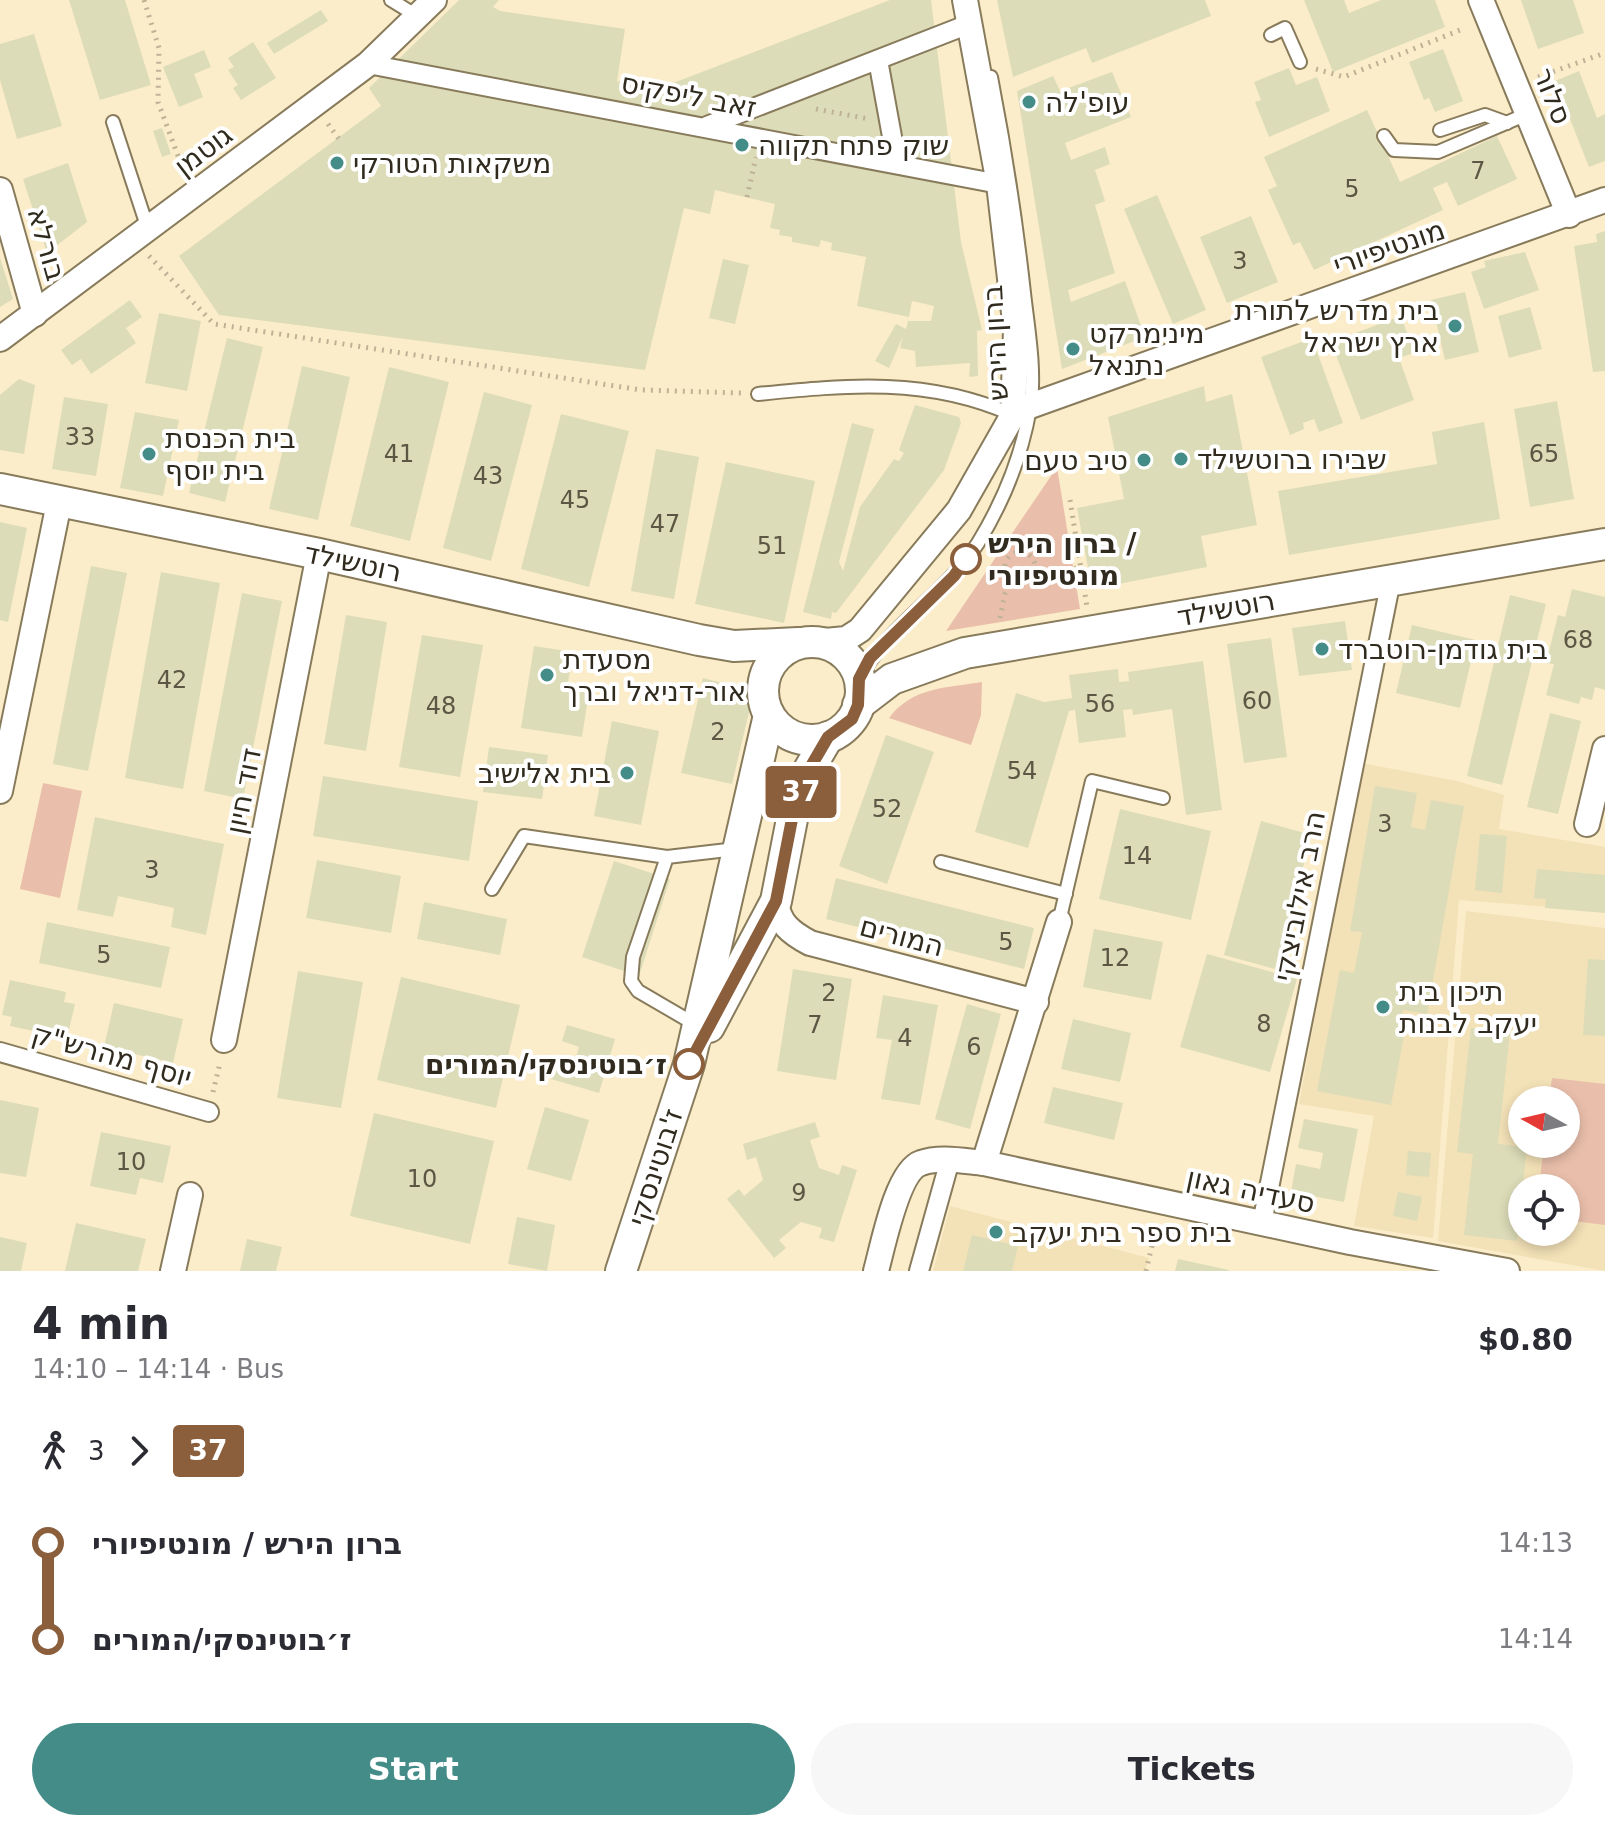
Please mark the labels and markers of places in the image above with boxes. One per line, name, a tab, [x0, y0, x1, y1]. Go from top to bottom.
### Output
place label: עופ'לה	[1045, 86, 1130, 119]
marker: עופ'לה	[1020, 93, 1038, 111]
place label: שוק פתח תקווה	[758, 129, 949, 162]
marker: שוק פתח תקווה	[733, 136, 751, 154]
place label: משקאות הטורקי	[353, 147, 551, 180]
marker: משקאות הטורקי	[328, 154, 346, 172]
place label: בית מדרש לתורת ארץ ישראל	[1234, 294, 1439, 359]
place label: מינימרקט נתנאל	[1089, 317, 1205, 382]
marker: בית מדרש לתורת ארץ ישראל	[1446, 317, 1464, 335]
marker: מינימרקט נתנאל	[1064, 340, 1082, 358]
place label: בית הכנסת בית יוסף	[165, 422, 296, 487]
place label: שבירו ברוטשילד	[1197, 443, 1387, 476]
place label: טיב טעם	[1024, 444, 1128, 477]
marker: בית הכנסת בית יוסף	[140, 445, 158, 463]
marker: שבירו ברוטשילד	[1172, 450, 1190, 468]
marker: טיב טעם	[1135, 451, 1153, 469]
place label: ברון הירש / מונטיפיורי	[988, 527, 1137, 592]
marker: ברון הירש / מונטיפיורי	[951, 544, 981, 574]
place label: בית גודמן-רוטברד	[1338, 633, 1548, 666]
marker: בית גודמן-רוטברד	[1313, 640, 1331, 658]
place label: מסעדת אור-דניאל וברך	[563, 643, 746, 708]
marker: מסעדת אור-דניאל וברך	[538, 666, 556, 684]
place label: בית אלישיב	[478, 757, 611, 790]
marker: בית אלישיב	[618, 764, 636, 782]
place label: תיכון בית יעקב לבנות	[1399, 975, 1537, 1040]
marker: תיכון בית יעקב לבנות	[1374, 998, 1392, 1016]
place label: ז׳בוטינסקי/המורים	[425, 1048, 667, 1081]
marker: ז׳בוטינסקי/המורים	[674, 1049, 704, 1079]
place label: בית ספר בית יעקב	[1012, 1216, 1232, 1249]
marker: בית ספר בית יעקב	[987, 1223, 1005, 1241]

